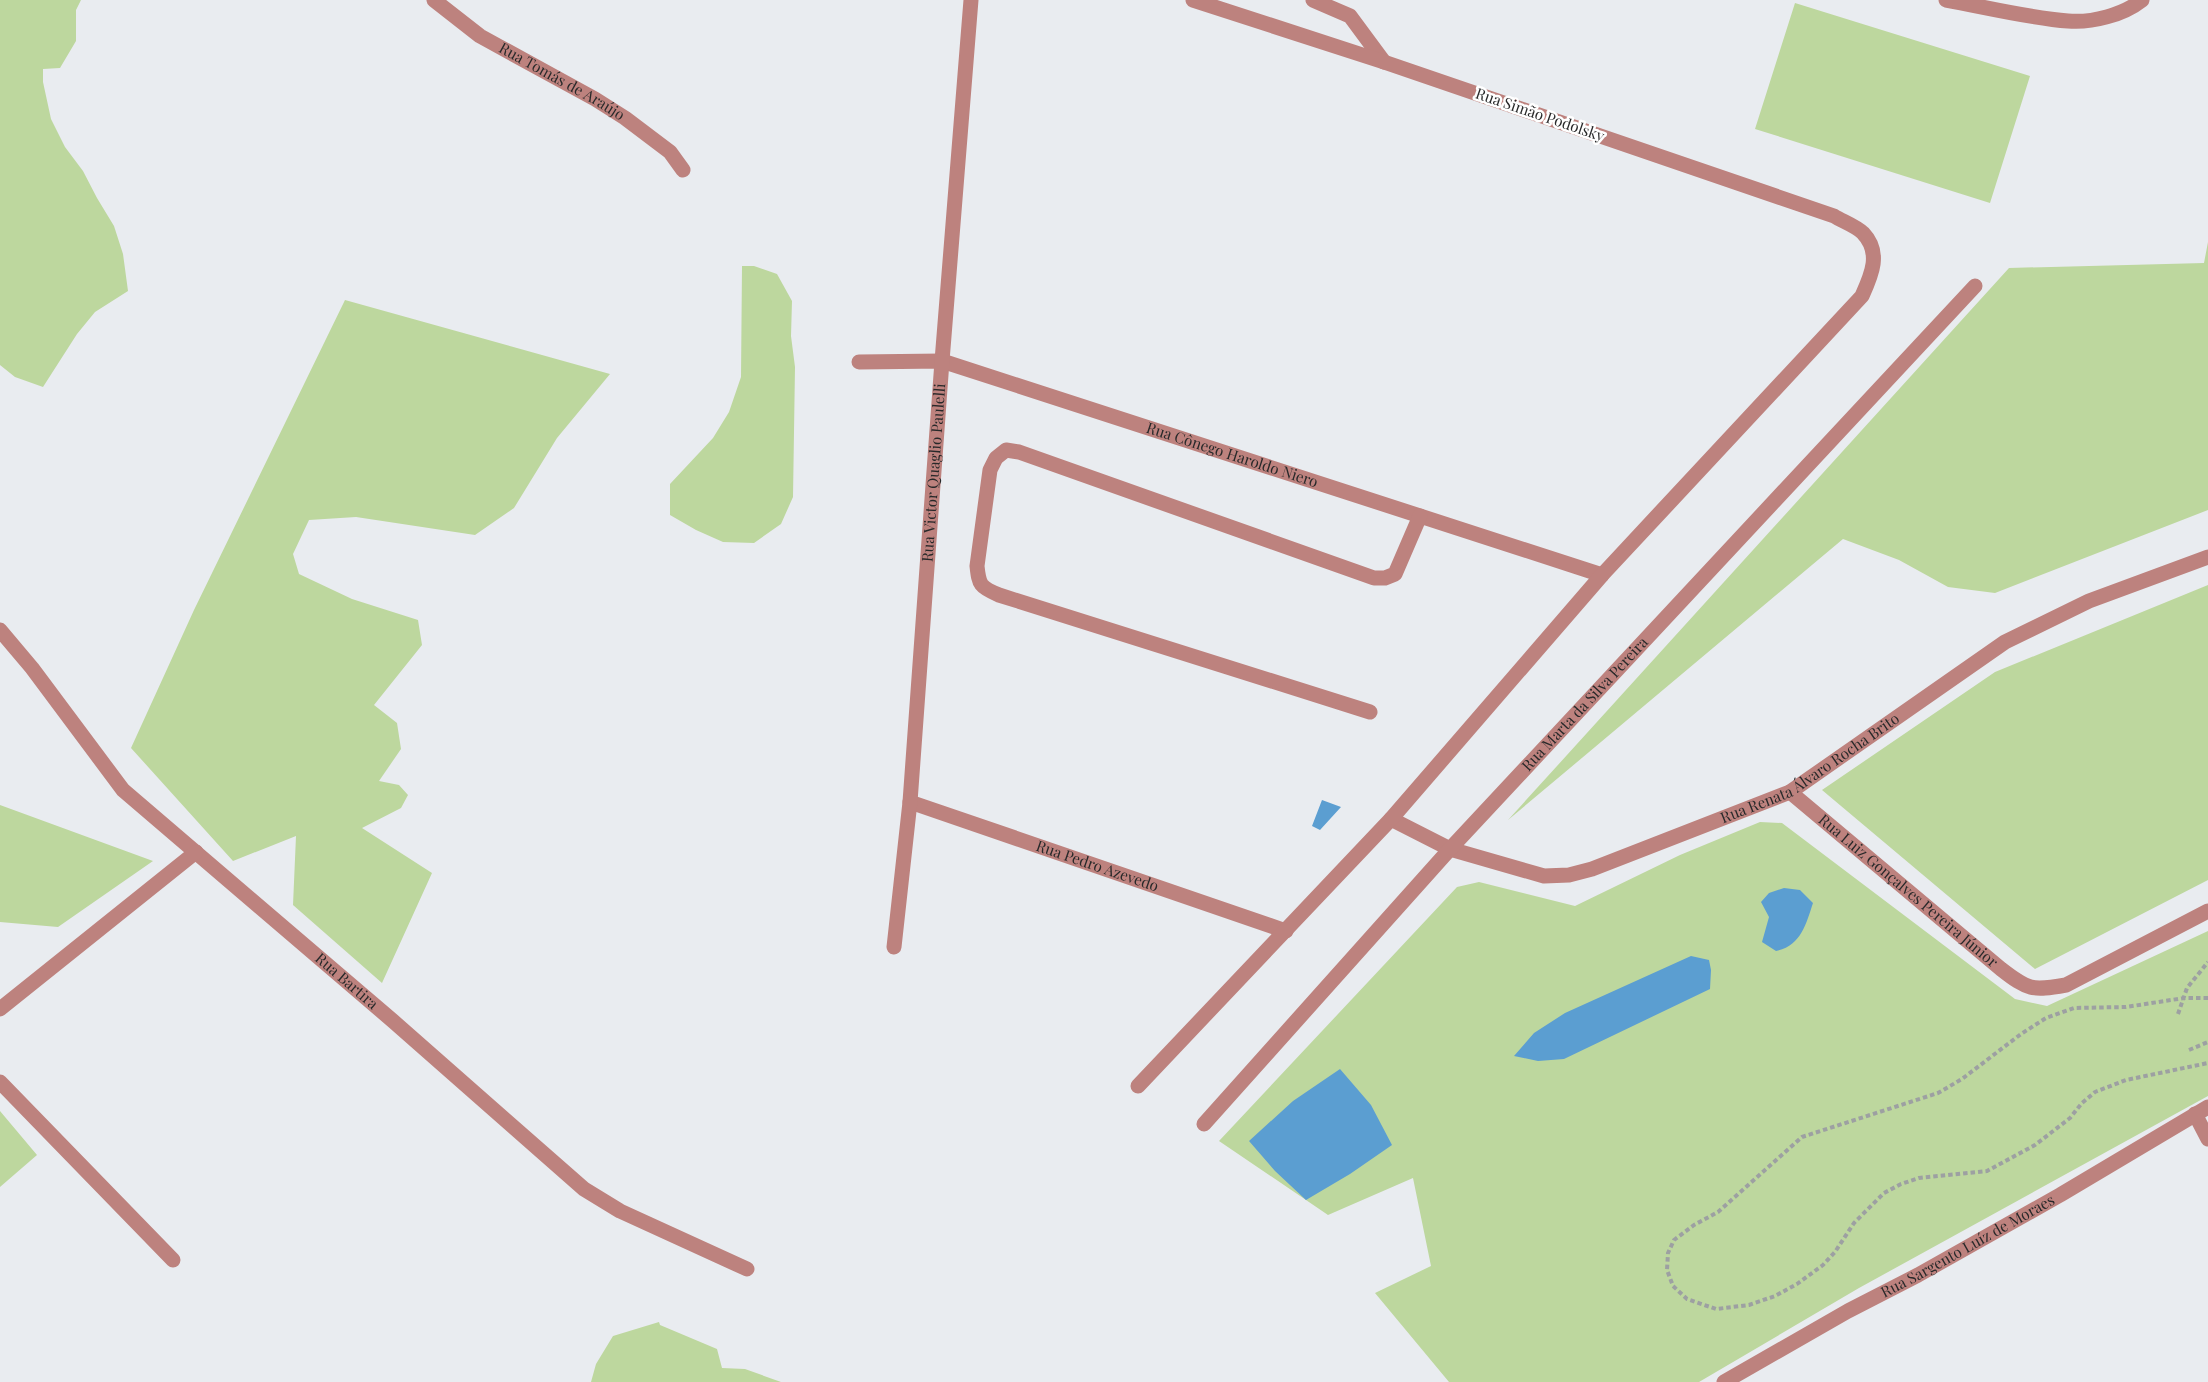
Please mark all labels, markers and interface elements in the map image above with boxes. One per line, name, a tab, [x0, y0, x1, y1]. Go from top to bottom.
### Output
street label: Rua Tomás de Araújo	[496, 37, 629, 124]
street label: Rua Simão Podolsky	[1473, 83, 1608, 146]
street label: Rua Victor Quaglio Paulelli	[916, 382, 949, 563]
street label: Rua Cônego Haroldo Niero	[1144, 417, 1321, 491]
street label: Rua Marta da Silva Pereira	[1517, 632, 1652, 775]
street label: Rua Renata Álvaro Rocha Brito	[1717, 708, 1903, 827]
street label: Rua Luiz Gonçalves Pereira Júnior	[1815, 809, 2003, 971]
street label: Rua Pedro Azevedo	[1034, 835, 1161, 896]
street label: Rua Bartira	[311, 948, 383, 1013]
street label: Rua Sargento Luíz de Moraes	[1877, 1189, 2058, 1302]

